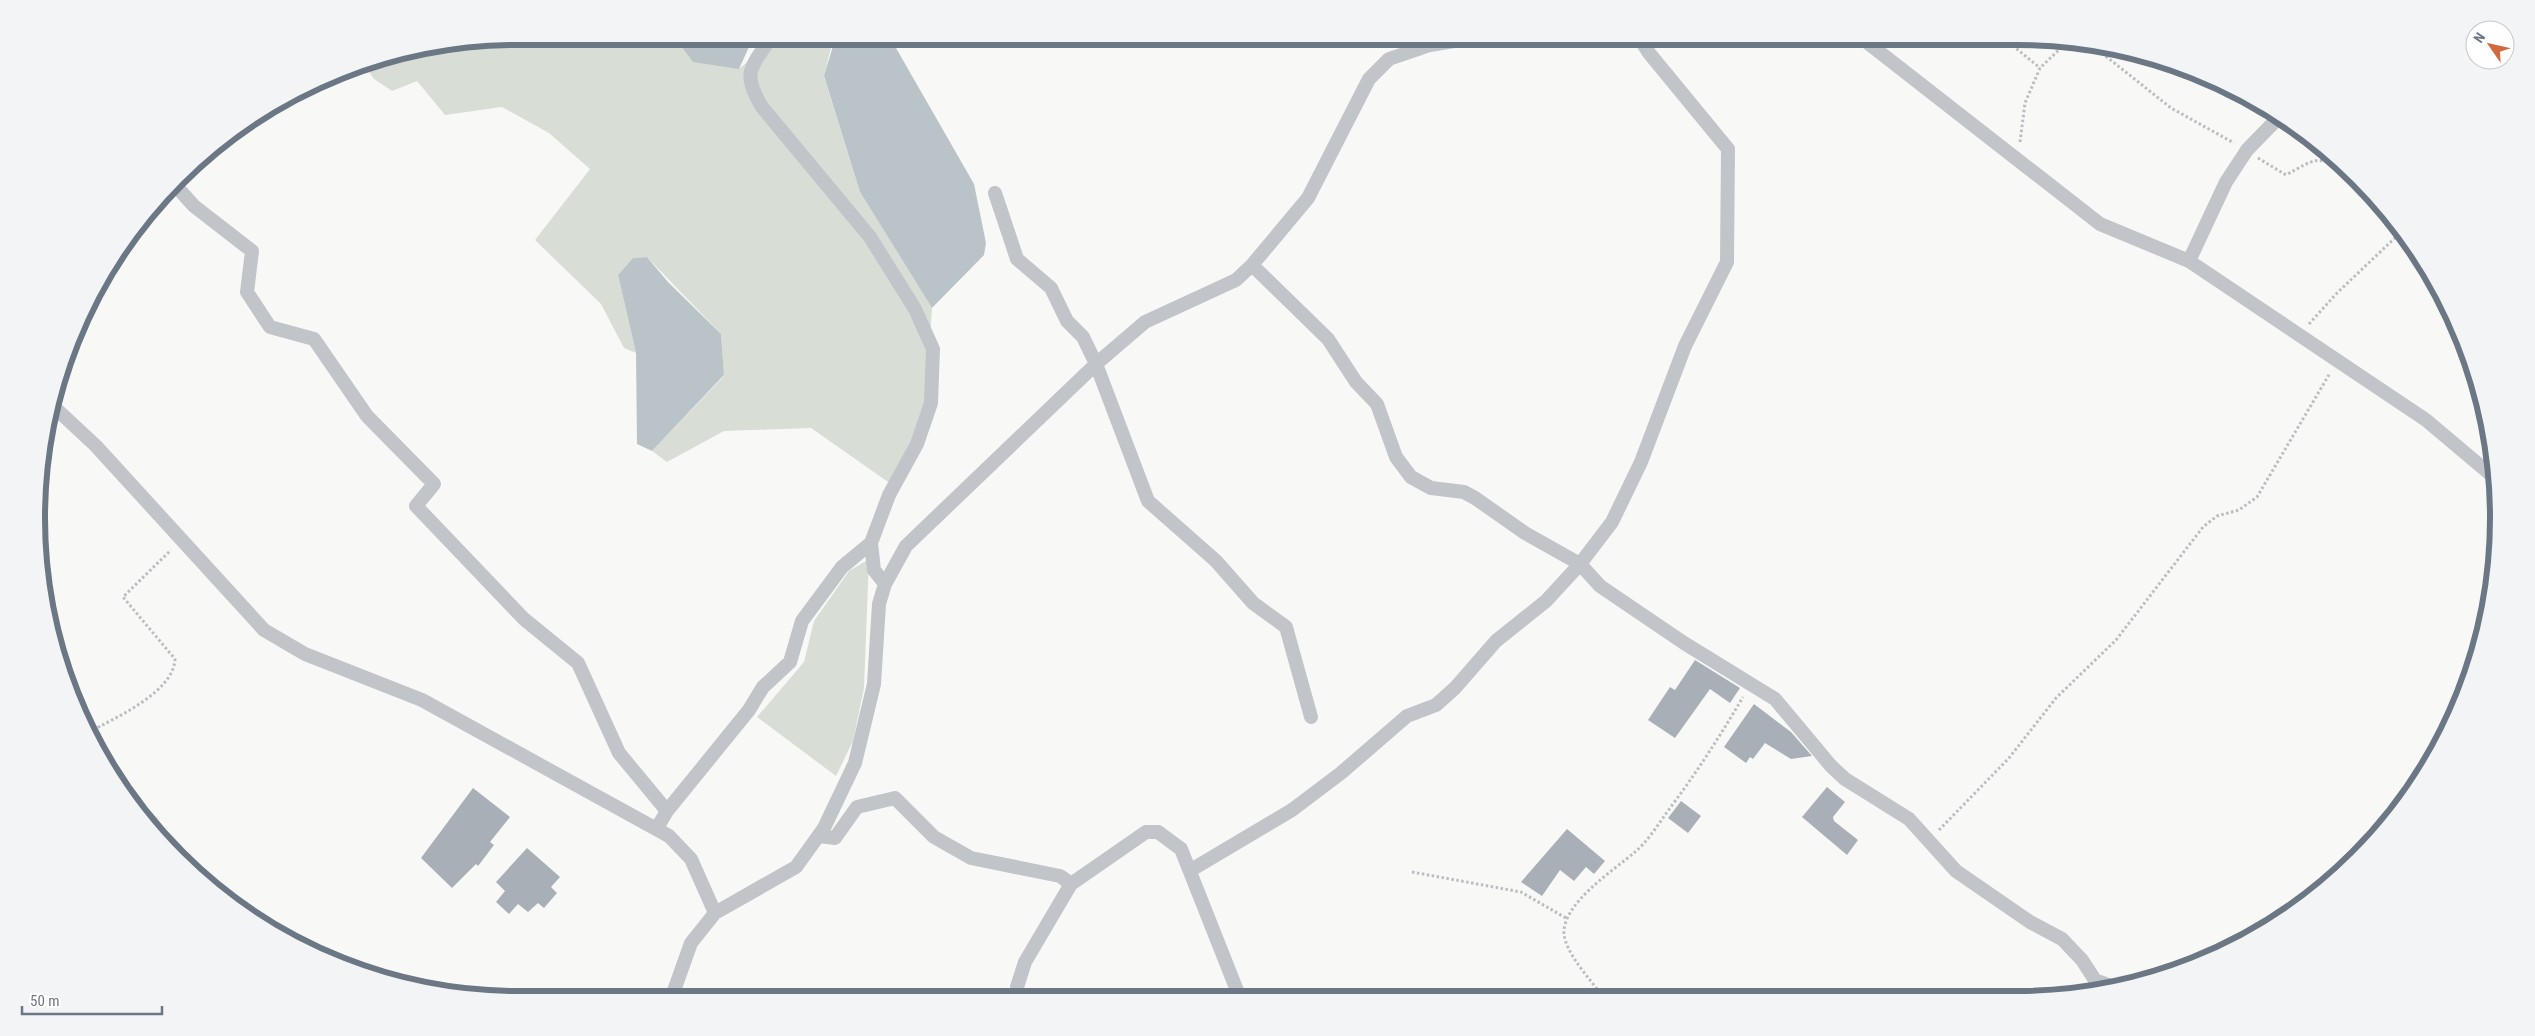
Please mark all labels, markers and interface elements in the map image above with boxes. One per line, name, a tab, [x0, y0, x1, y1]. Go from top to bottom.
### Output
north arrow	[2465, 20, 2515, 70]
text: N	[2470, 30, 2488, 46]
scale bar	[22, 984, 162, 1016]
text: 50 m	[30, 992, 60, 1010]

